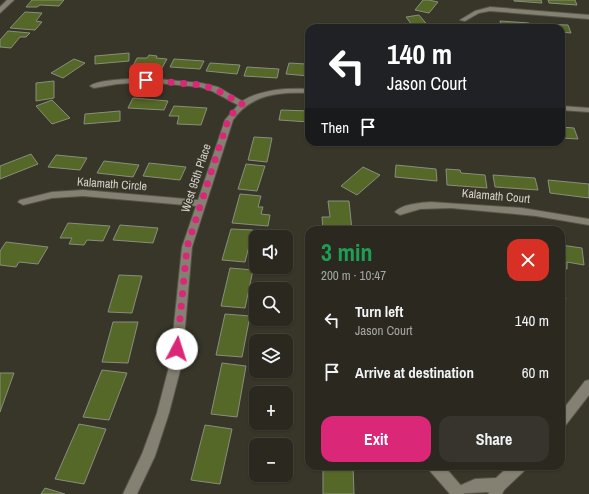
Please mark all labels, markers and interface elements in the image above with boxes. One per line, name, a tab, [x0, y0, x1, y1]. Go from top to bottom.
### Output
text: 140 m	[387, 35, 452, 73]
icon: left	[321, 40, 373, 92]
pin	[129, 63, 163, 97]
icon: arrive	[135, 69, 157, 91]
text: Jason Court	[387, 71, 467, 96]
icon: arrive	[357, 116, 379, 138]
text: Then	[321, 117, 349, 138]
street label: West 95th Place	[177, 142, 215, 214]
street label: Kalamath Circle	[77, 174, 147, 194]
street label: Kalamath Court	[461, 185, 531, 207]
map controls	[249, 230, 293, 482]
button: sound	[249, 230, 293, 274]
text: 3 min	[321, 236, 372, 268]
button: close	[507, 239, 549, 281]
text: 200 m · 10:47	[321, 267, 386, 284]
button: search	[249, 282, 293, 326]
text: Turn left	[355, 301, 403, 322]
icon: left	[321, 309, 343, 331]
text: 140 m	[515, 310, 549, 331]
text: Jason Court	[355, 322, 412, 339]
position arrow	[156, 328, 198, 370]
button: layers	[249, 334, 293, 378]
icon: arrive	[321, 361, 343, 383]
text: Arrive at destination	[355, 362, 474, 383]
text: 60 m	[522, 362, 549, 383]
button: +	[249, 386, 293, 430]
button: Exit	[321, 416, 431, 462]
button: Share	[439, 416, 549, 462]
button: −	[249, 438, 293, 482]

